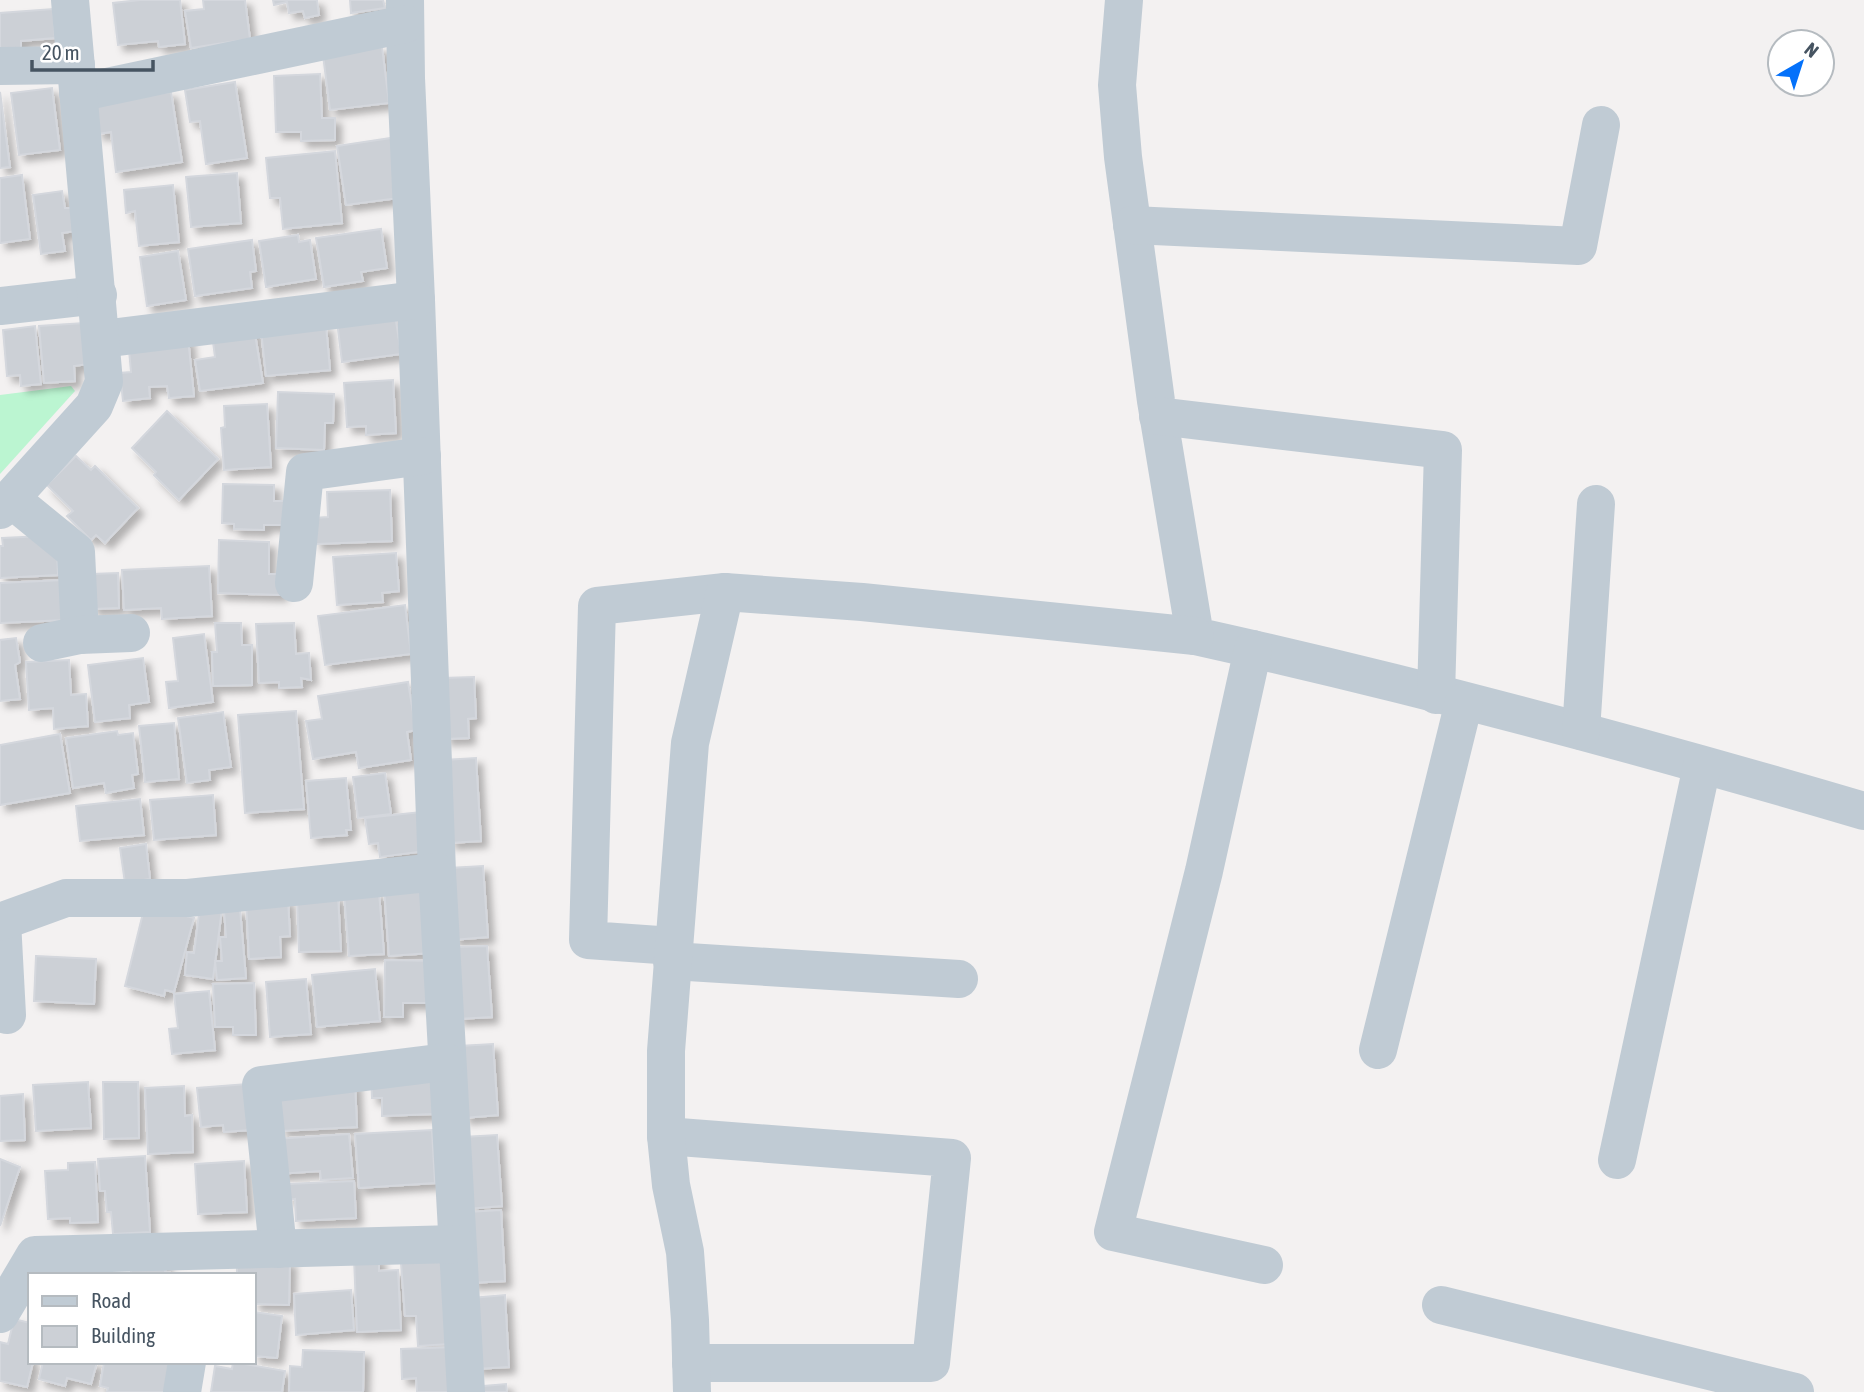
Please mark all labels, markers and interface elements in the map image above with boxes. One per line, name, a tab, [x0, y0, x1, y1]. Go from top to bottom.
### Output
scale bar	[32, 28, 152, 72]
north arrow	[1766, 28, 1836, 98]
text: N	[1800, 38, 1823, 62]
text: 20 m	[42, 40, 80, 64]
legend	[28, 1273, 256, 1364]
text: Road	[91, 1288, 131, 1312]
text: Building	[91, 1323, 155, 1347]

